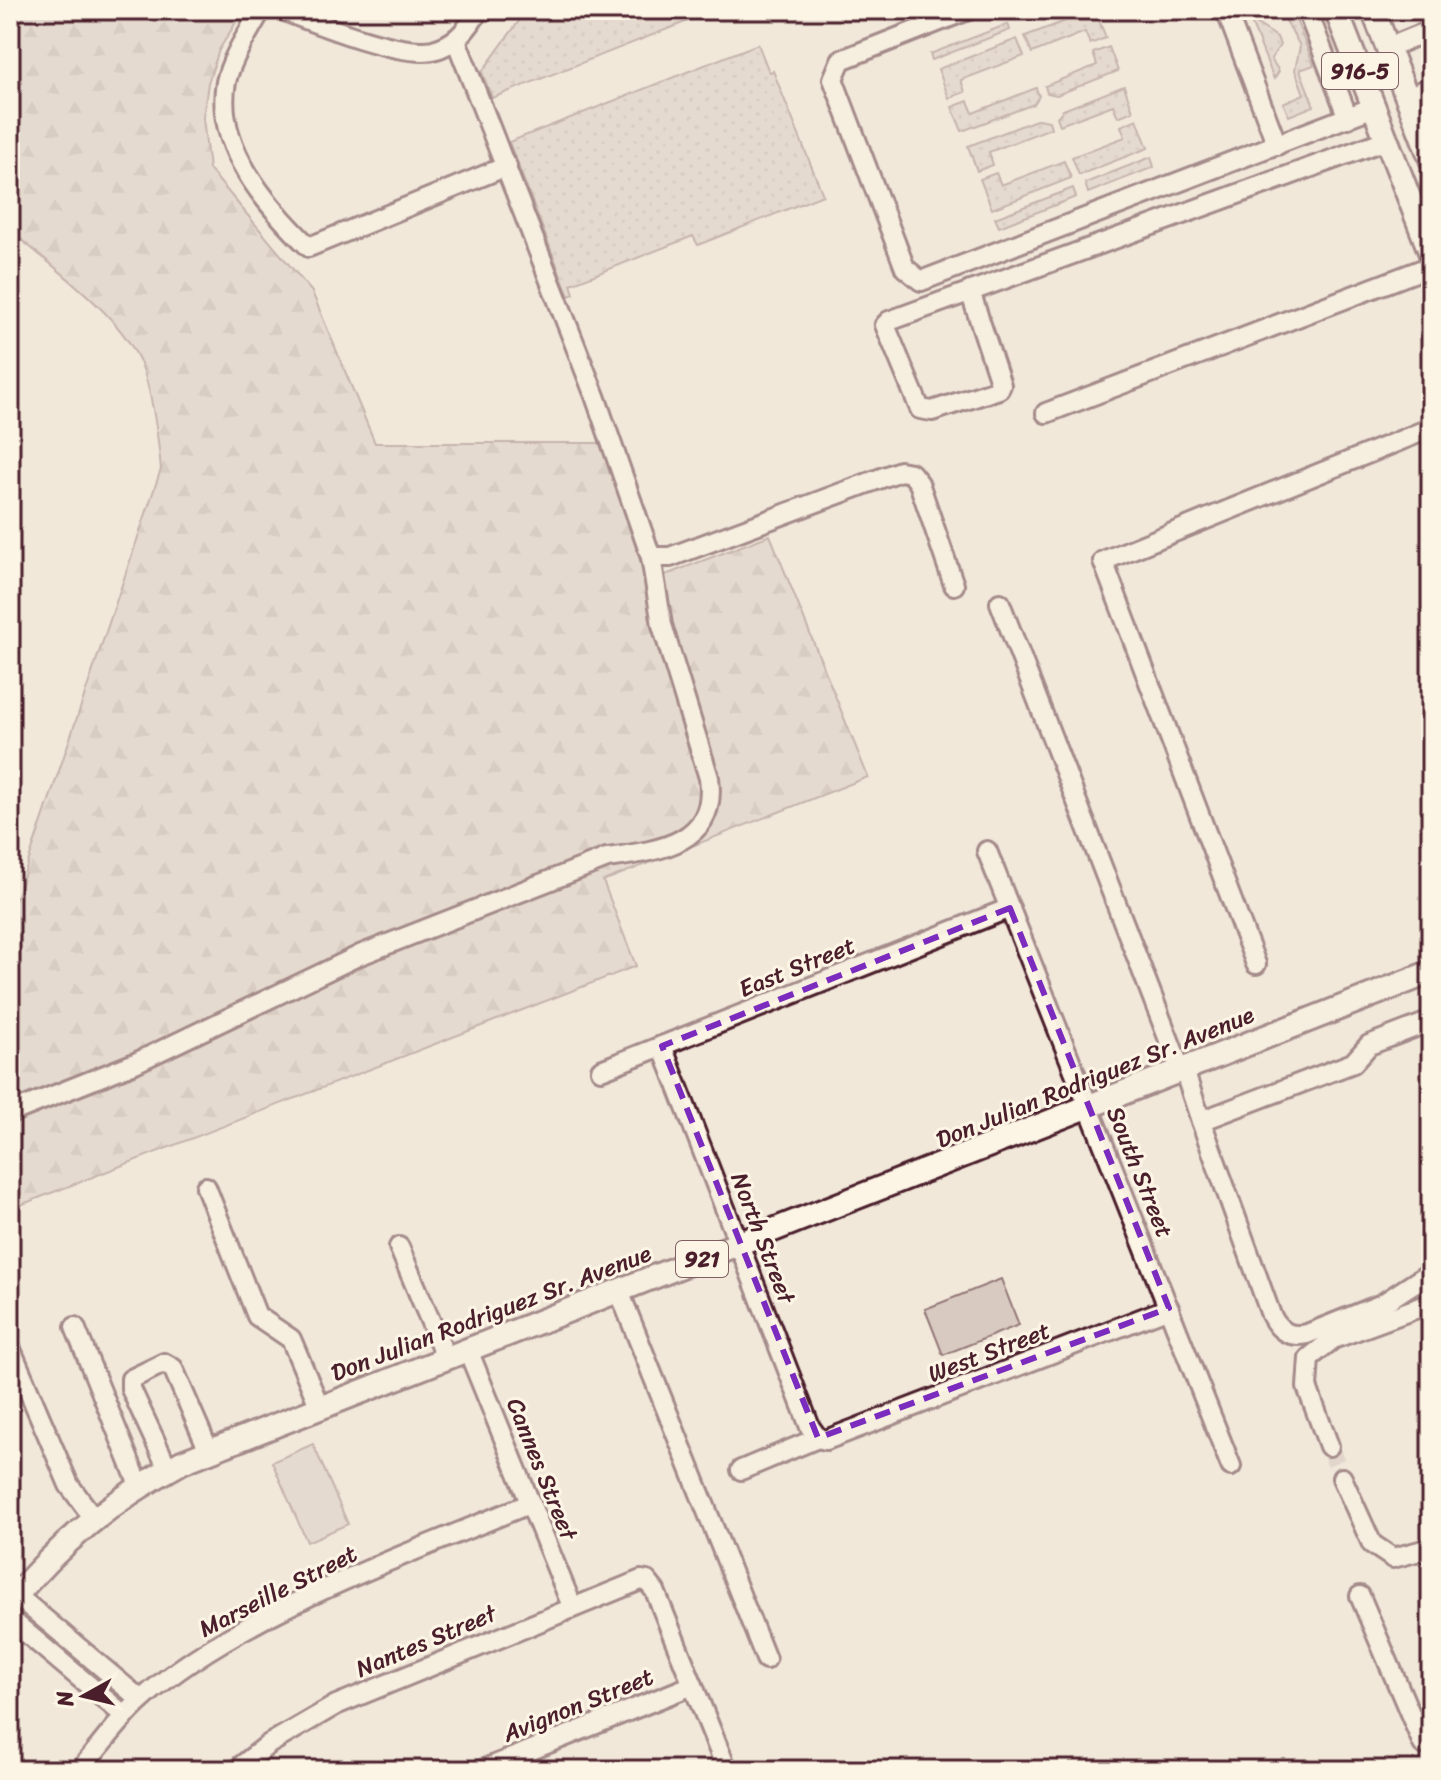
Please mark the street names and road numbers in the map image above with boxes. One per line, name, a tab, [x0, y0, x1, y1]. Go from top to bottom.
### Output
road number: 916-5	[1322, 53, 1398, 89]
street label: East Street	[732, 925, 862, 1009]
street label: Don Julian Rodriguez Sr. Avenue	[929, 994, 1261, 1160]
street label: South Street	[1094, 1100, 1186, 1244]
street label: North Street	[719, 1166, 808, 1311]
street label: Don Julian Rodriguez Sr. Avenue	[325, 1232, 658, 1394]
road number: 921	[676, 1241, 728, 1277]
street label: West Street	[922, 1309, 1056, 1395]
street label: Cannes Street	[494, 1391, 590, 1548]
street label: Marseille Street	[191, 1533, 365, 1649]
street label: Nantes Street	[349, 1592, 504, 1690]
street label: Avignon Street	[495, 1656, 660, 1755]

